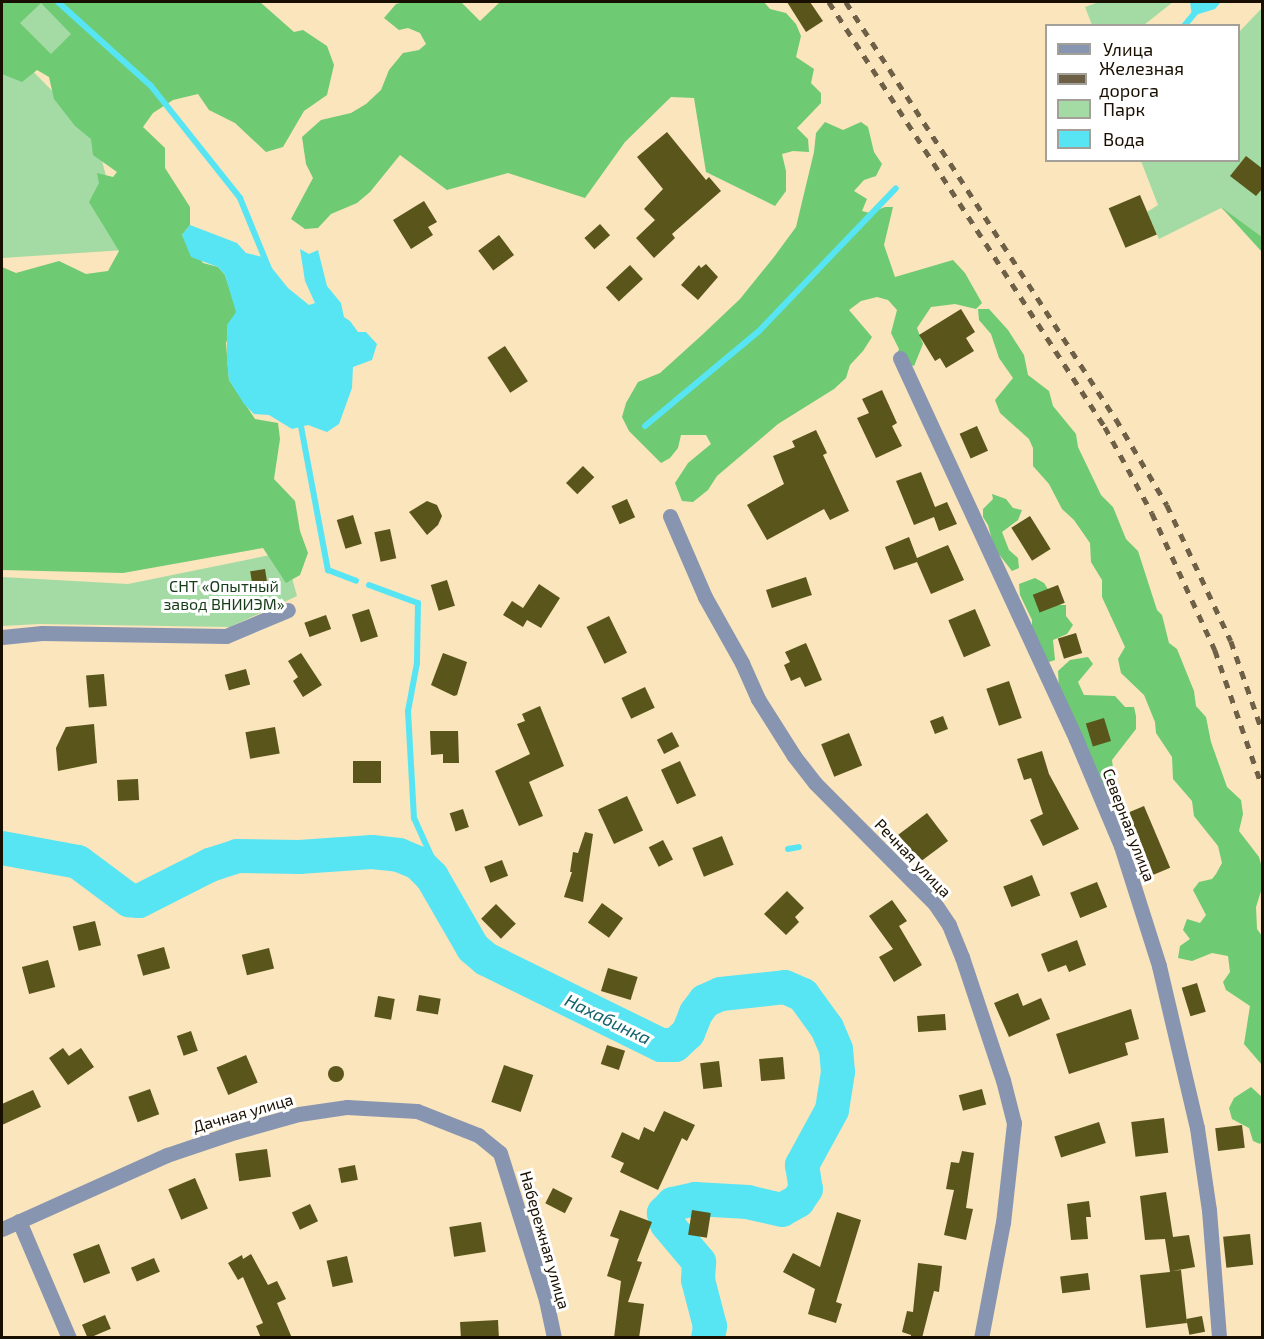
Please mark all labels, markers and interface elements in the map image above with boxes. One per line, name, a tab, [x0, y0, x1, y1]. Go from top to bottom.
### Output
legend	[1045, 24, 1240, 162]
text: Улица	[1103, 38, 1153, 60]
text: Железная дорога	[1099, 57, 1184, 101]
text: Парк	[1103, 98, 1145, 120]
text: Вода	[1103, 128, 1145, 150]
park label: СНТ «Опытный завод ВНИИЭМ»	[163, 576, 285, 614]
street label: Северная улица	[1099, 766, 1159, 884]
street label: Речная улица	[871, 815, 955, 901]
water label: Нахабинка	[562, 989, 654, 1049]
street label: Дачная улица	[191, 1090, 295, 1136]
street label: Набережная улица	[516, 1169, 574, 1311]

